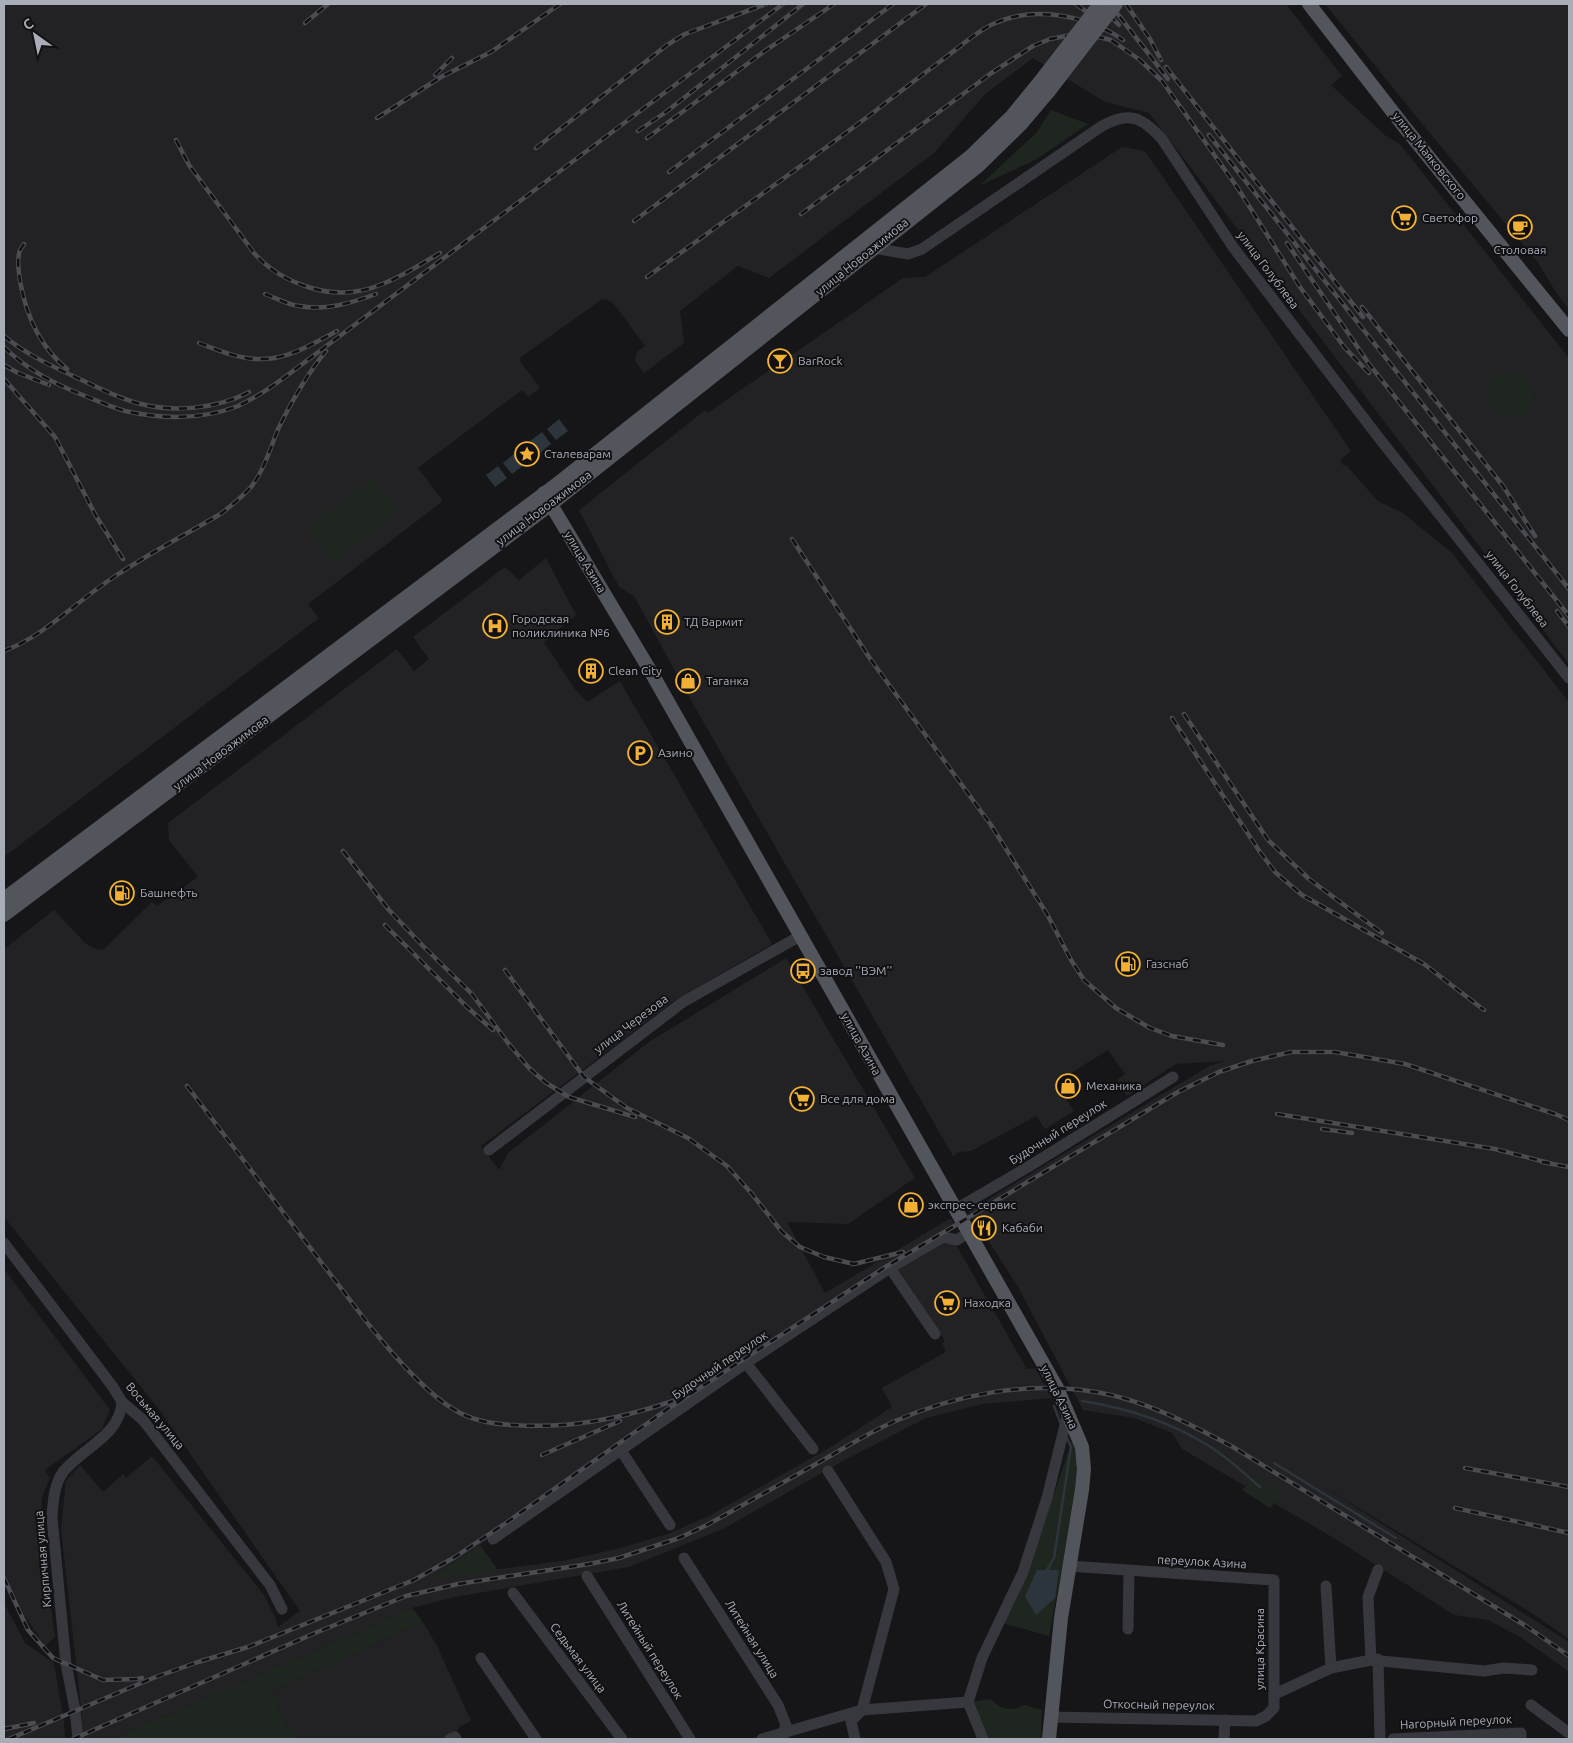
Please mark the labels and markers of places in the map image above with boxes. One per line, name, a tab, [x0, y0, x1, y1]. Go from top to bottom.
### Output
supermarket icon: Светофор	[1391, 205, 1417, 231]
place label: Светофор	[1422, 211, 1478, 224]
cafe icon: Столовая	[1507, 214, 1533, 240]
place label: Столовая	[1494, 243, 1546, 256]
bar icon: BarRock	[767, 348, 793, 374]
place label: BarRock	[798, 354, 842, 367]
place icon: Сталеварам	[514, 441, 540, 467]
place label: Сталеварам	[544, 447, 611, 460]
building icon: ТД Вармит	[654, 609, 680, 635]
place label: Городская поликлиника №6	[512, 612, 610, 639]
hospital icon: Городская поликлиника №6	[482, 613, 508, 639]
place label: ТД Вармит	[684, 615, 744, 628]
building icon: Clean City	[578, 658, 604, 684]
place label: Clean City	[608, 664, 662, 677]
shop icon: Таганка	[675, 668, 701, 694]
place label: Таганка	[706, 674, 749, 687]
parking icon: Азино	[627, 740, 653, 766]
place label: Азино	[658, 746, 693, 759]
fuel station icon: Башнефть	[109, 880, 135, 906]
place label: Башнефть	[140, 886, 198, 899]
fuel station icon: Газснаб	[1115, 951, 1141, 977]
place label: Газснаб	[1146, 957, 1189, 970]
bus stop icon: завод ''ВЭМ''	[790, 958, 816, 984]
place label: завод ''ВЭМ''	[820, 964, 892, 977]
shop icon: Механика	[1055, 1073, 1081, 1099]
place label: Механика	[1086, 1079, 1142, 1092]
supermarket icon: Все для дома	[789, 1086, 815, 1112]
place label: Все для дома	[820, 1092, 895, 1105]
shop icon: экспрес- сервис	[898, 1192, 924, 1218]
place label: экспрес- сервис	[928, 1198, 1016, 1211]
restaurant icon: Кабаби	[971, 1215, 997, 1241]
place label: Кабаби	[1002, 1221, 1043, 1234]
supermarket icon: Находка	[934, 1290, 960, 1316]
place label: Находка	[964, 1296, 1011, 1309]

